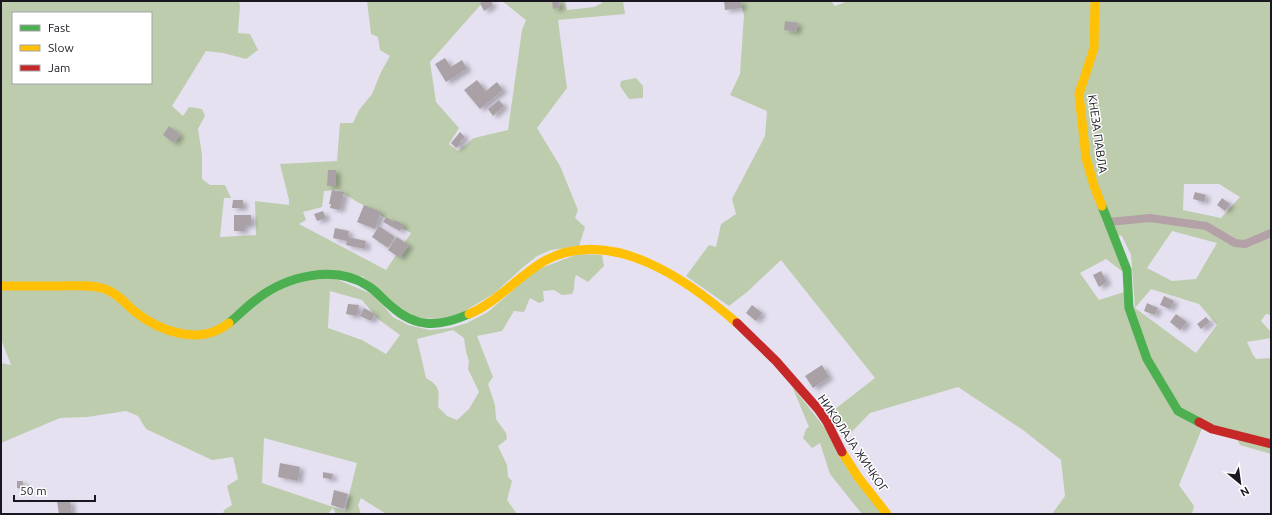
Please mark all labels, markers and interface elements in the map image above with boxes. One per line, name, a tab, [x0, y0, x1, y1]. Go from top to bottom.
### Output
legend	[12, 12, 152, 84]
text: Fast	[48, 21, 70, 34]
text: Slow	[48, 41, 74, 54]
text: Jam	[48, 61, 70, 74]
street label: КНЕЗА ПАВЛА	[1086, 94, 1110, 174]
street label: НИКОЛАЈА ЖИЧКОГ	[816, 392, 890, 494]
north arrow	[1220, 463, 1260, 503]
scale bar	[14, 477, 95, 503]
text: 50 m	[20, 484, 47, 497]
text: N	[1238, 485, 1251, 499]

